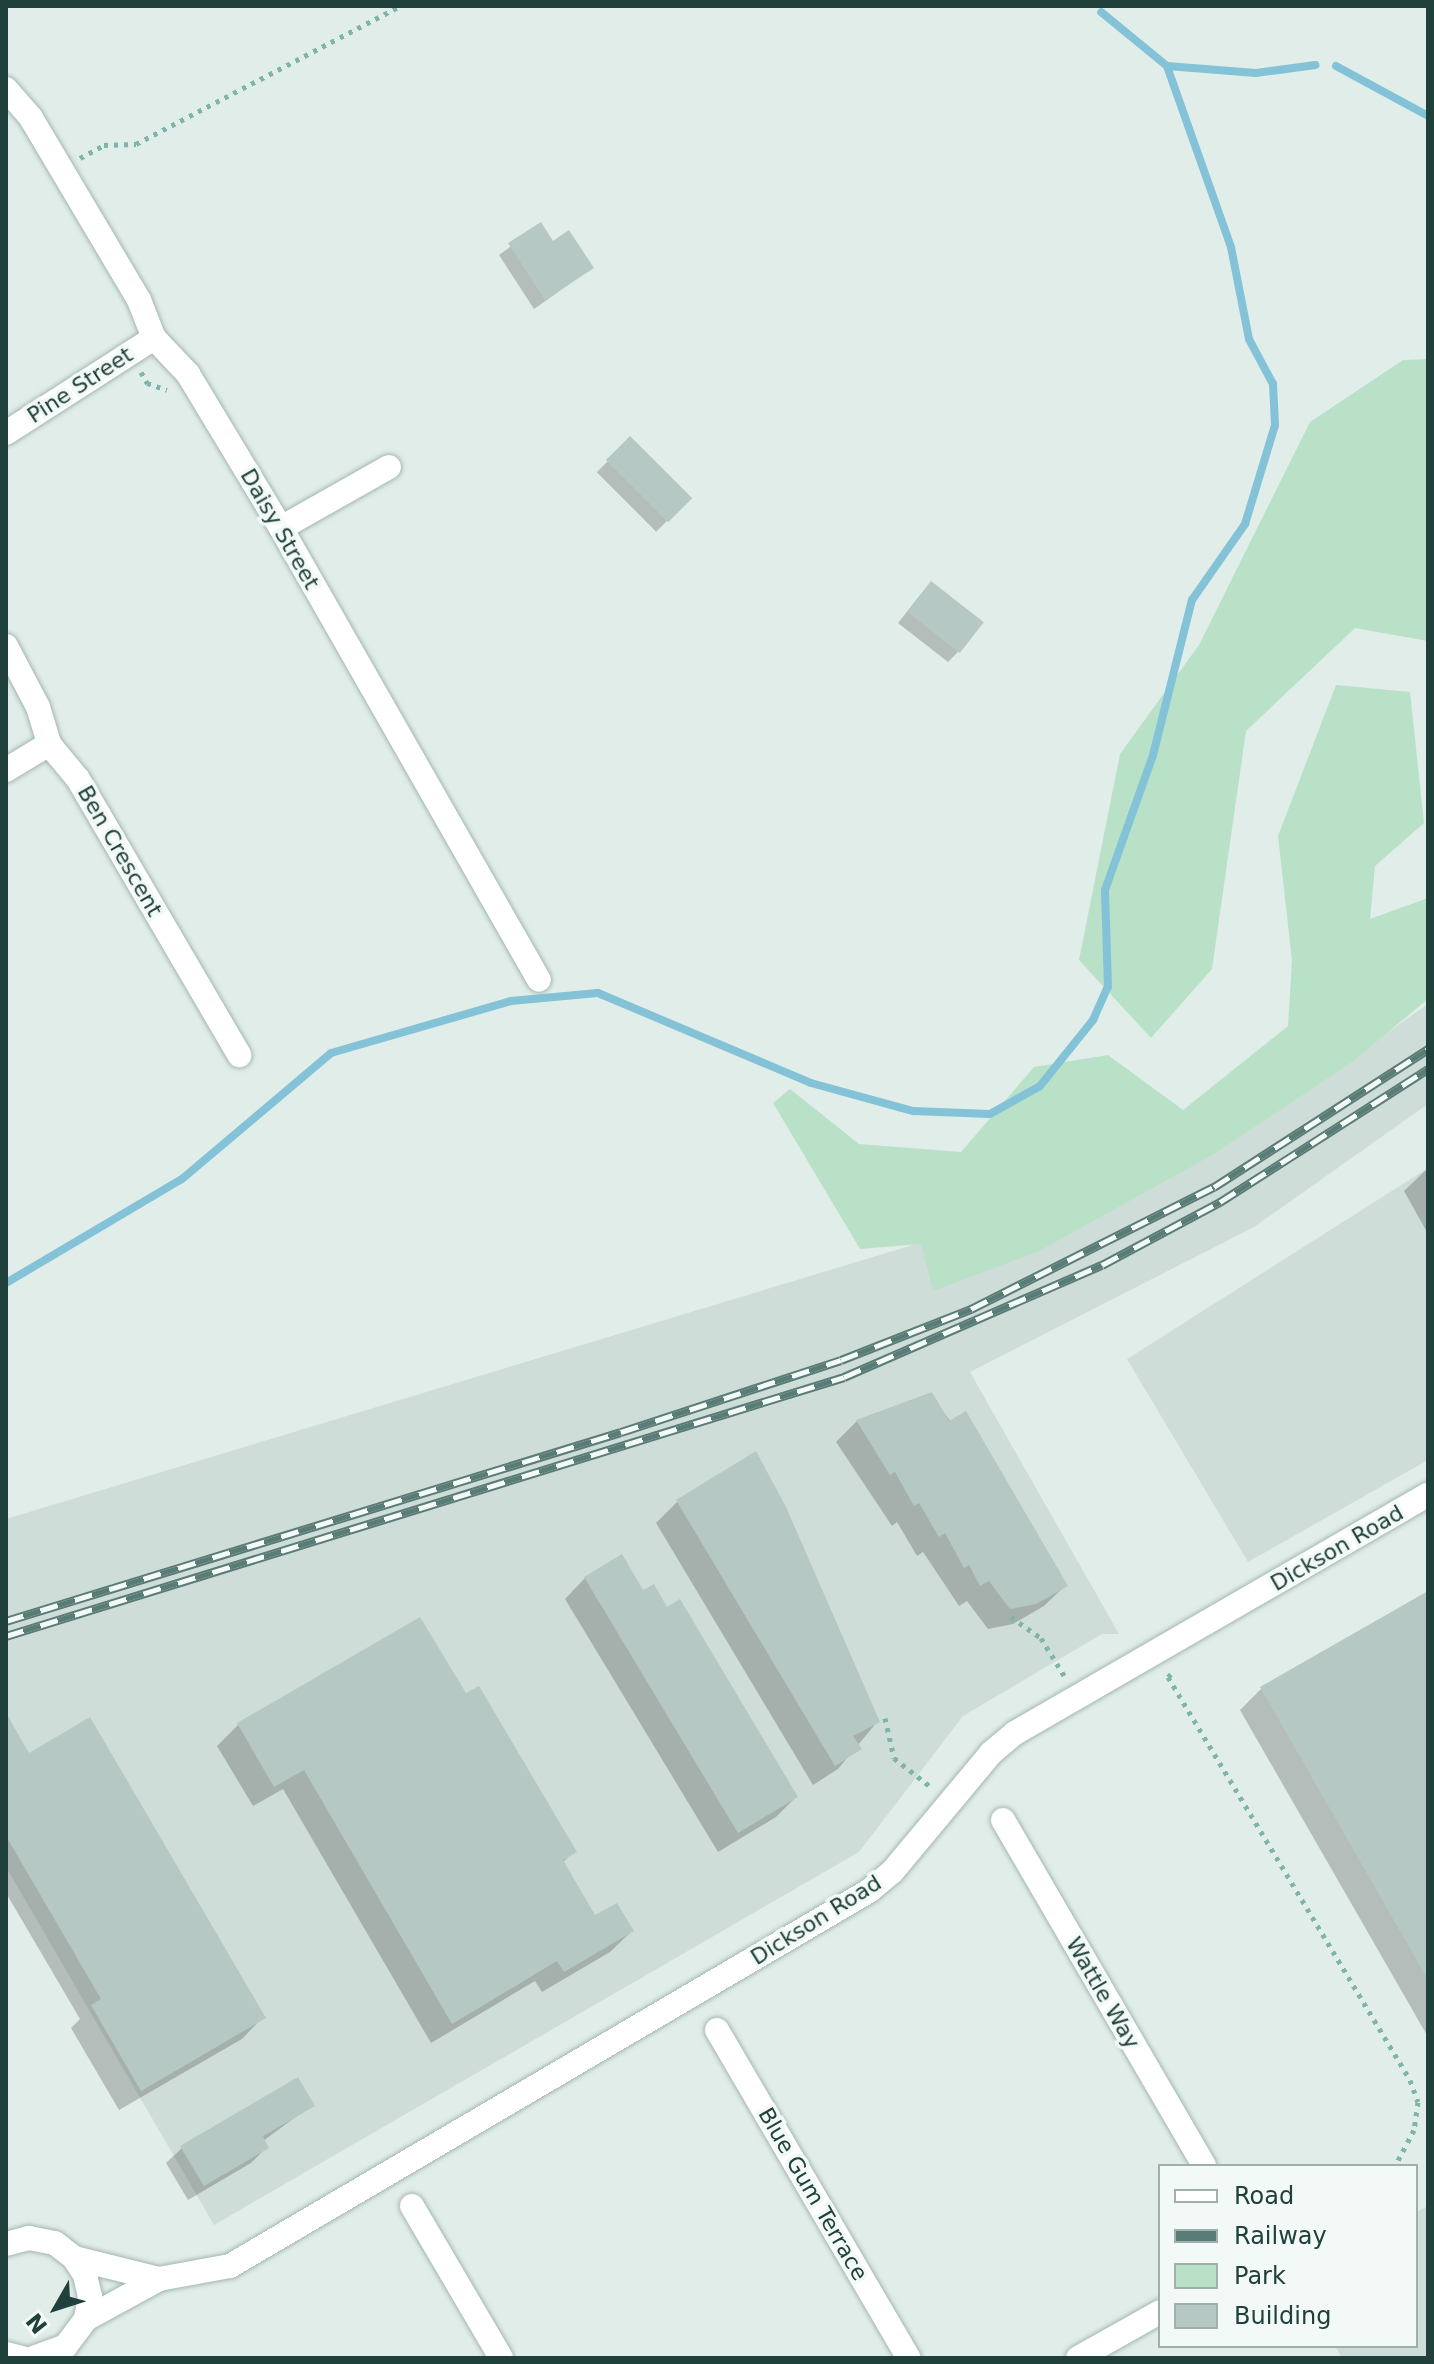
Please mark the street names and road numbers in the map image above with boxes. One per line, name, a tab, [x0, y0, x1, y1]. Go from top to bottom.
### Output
street label: Pine Street	[22, 341, 138, 429]
street label: Daisy Street	[235, 464, 325, 594]
street label: Ben Crescent	[72, 781, 168, 921]
street label: Dickson Road	[1266, 1499, 1408, 1597]
street label: Dickson Road	[746, 1869, 886, 1971]
street label: Wattle Way	[1060, 1932, 1146, 2054]
street label: Blue Gum Terrace	[753, 2103, 873, 2285]

